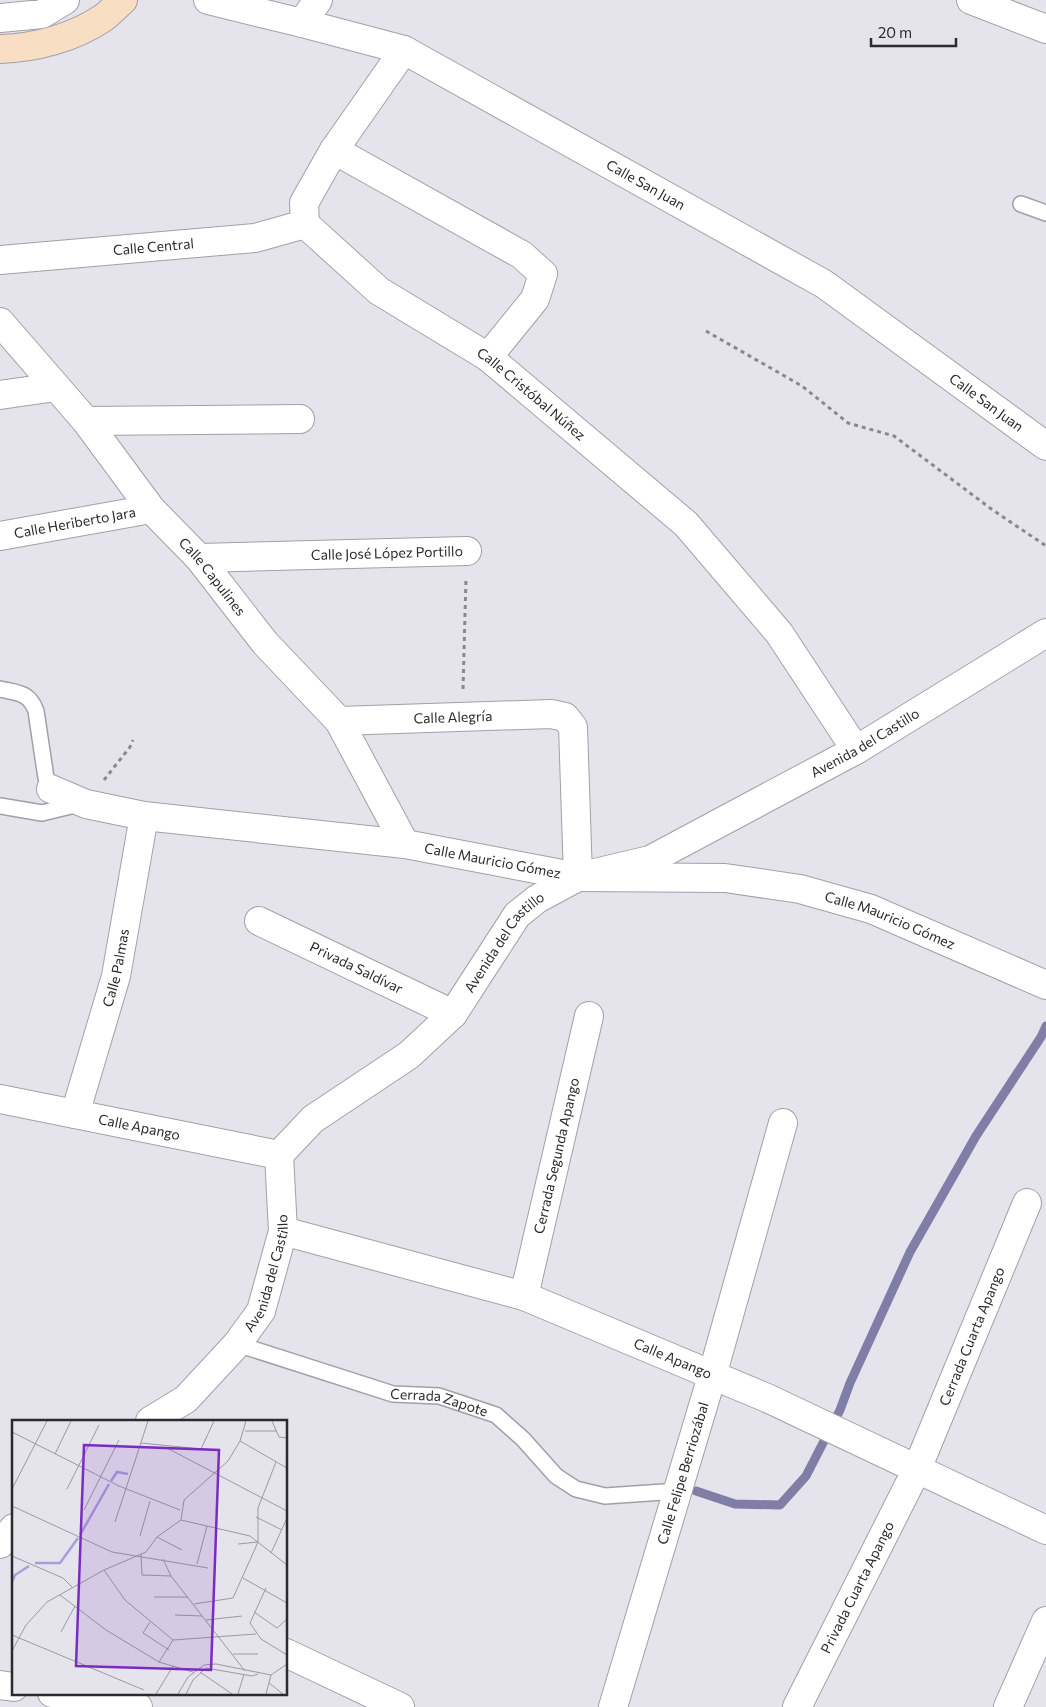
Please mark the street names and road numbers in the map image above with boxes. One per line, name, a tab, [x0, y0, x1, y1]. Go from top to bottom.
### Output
street label: Calle San Juan	[604, 155, 688, 213]
street label: Calle Central	[112, 234, 195, 258]
street label: Calle Cristóbal Núñez	[474, 343, 589, 444]
street label: Calle San Juan	[946, 369, 1027, 435]
street label: Calle Heriberto Jara	[13, 503, 137, 541]
street label: Calle Capulines	[176, 534, 250, 619]
street label: Calle José López Portillo	[311, 542, 463, 563]
street label: Avenida del Castillo	[807, 704, 922, 781]
street label: Calle Alegría	[413, 707, 493, 727]
street label: Calle Mauricio Gómez	[423, 839, 562, 882]
street label: Calle Mauricio Gómez	[823, 887, 958, 953]
street label: Avenida del Castillo	[460, 888, 547, 995]
street label: Calle Palmas	[98, 927, 132, 1009]
street label: Privada Saldívar	[307, 938, 406, 997]
street label: Cerrada Segunda Apango	[530, 1076, 582, 1235]
street label: Calle Apango	[97, 1110, 182, 1143]
street label: Avenida del Castillo	[240, 1214, 291, 1335]
street label: Cerrada Cuarta Apango	[935, 1264, 1008, 1408]
street label: Calle Apango	[631, 1334, 715, 1382]
street label: Cerrada Zapote	[390, 1385, 490, 1420]
street label: Calle Felipe Berriozábal	[653, 1400, 712, 1546]
street label: Privada Cuarta Apango	[816, 1518, 897, 1656]

